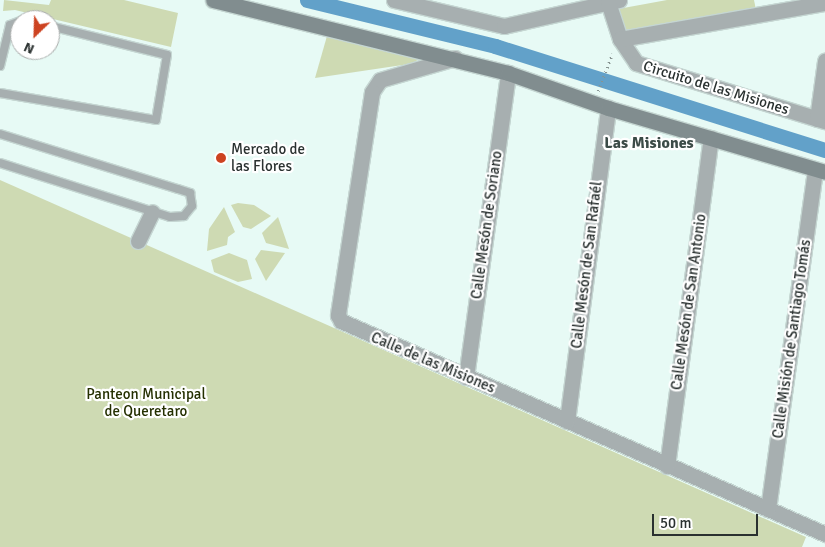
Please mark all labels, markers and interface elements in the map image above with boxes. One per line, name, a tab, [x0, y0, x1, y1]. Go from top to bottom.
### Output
north arrow	[10, 10, 60, 60]
text: N	[21, 38, 37, 58]
street label: Circuito de las Misiones	[641, 57, 791, 119]
district label: Las Misiones	[604, 133, 694, 153]
place label: Mercado de las Flores	[231, 140, 305, 175]
street label: Calle Mesón de Soriano	[468, 150, 506, 300]
marker: Mercado de las Flores	[215, 152, 227, 164]
street label: Calle Mesón de San Rafaél	[568, 180, 606, 350]
street label: Calle Mesón de San Antonio	[668, 213, 710, 391]
street label: Calle Misión de Santiago Tomás	[769, 238, 815, 440]
street label: Calle de las Misiones	[368, 329, 498, 397]
park label: Panteon Municipal de Queretaro	[86, 385, 206, 420]
scale bar	[655, 504, 761, 536]
text: 50 m	[660, 514, 691, 532]

